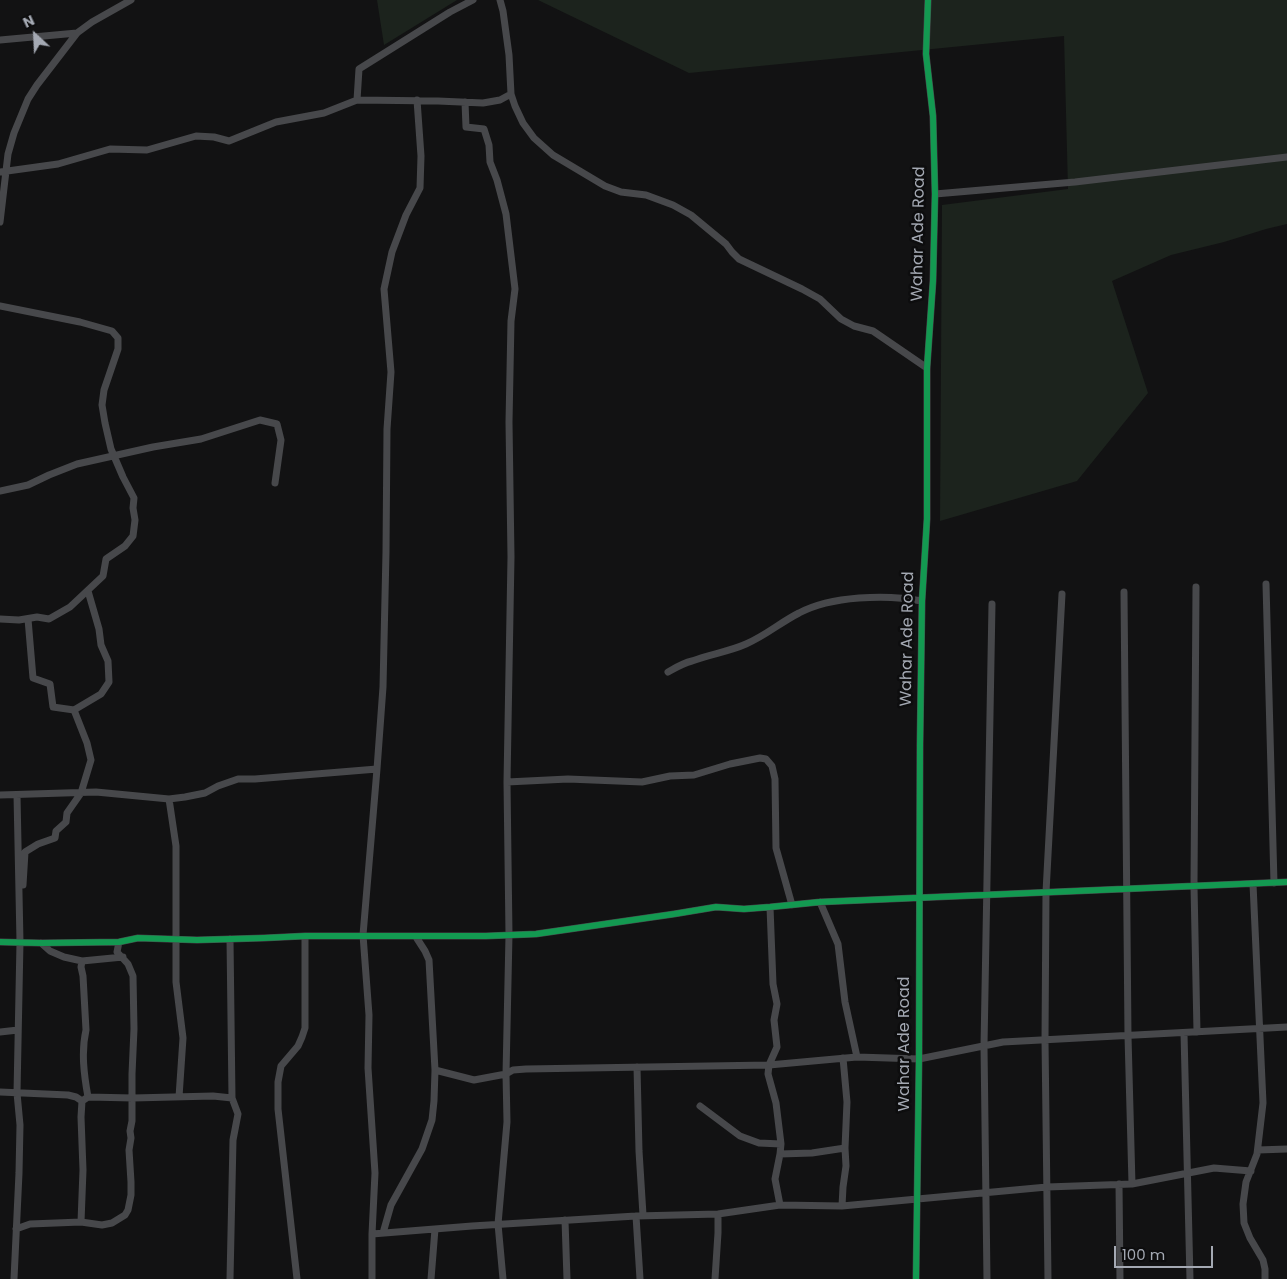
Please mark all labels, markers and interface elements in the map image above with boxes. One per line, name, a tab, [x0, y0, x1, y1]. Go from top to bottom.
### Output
north arrow	[10, 10, 60, 60]
text: N	[20, 10, 38, 33]
street label: Wahar Ade Road	[908, 166, 930, 302]
street label: Wahar Ade Road	[897, 571, 919, 707]
street label: Wahar Ade Road	[895, 976, 915, 1112]
scale bar	[1117, 1236, 1216, 1268]
text: 100 m	[1122, 1244, 1165, 1265]

